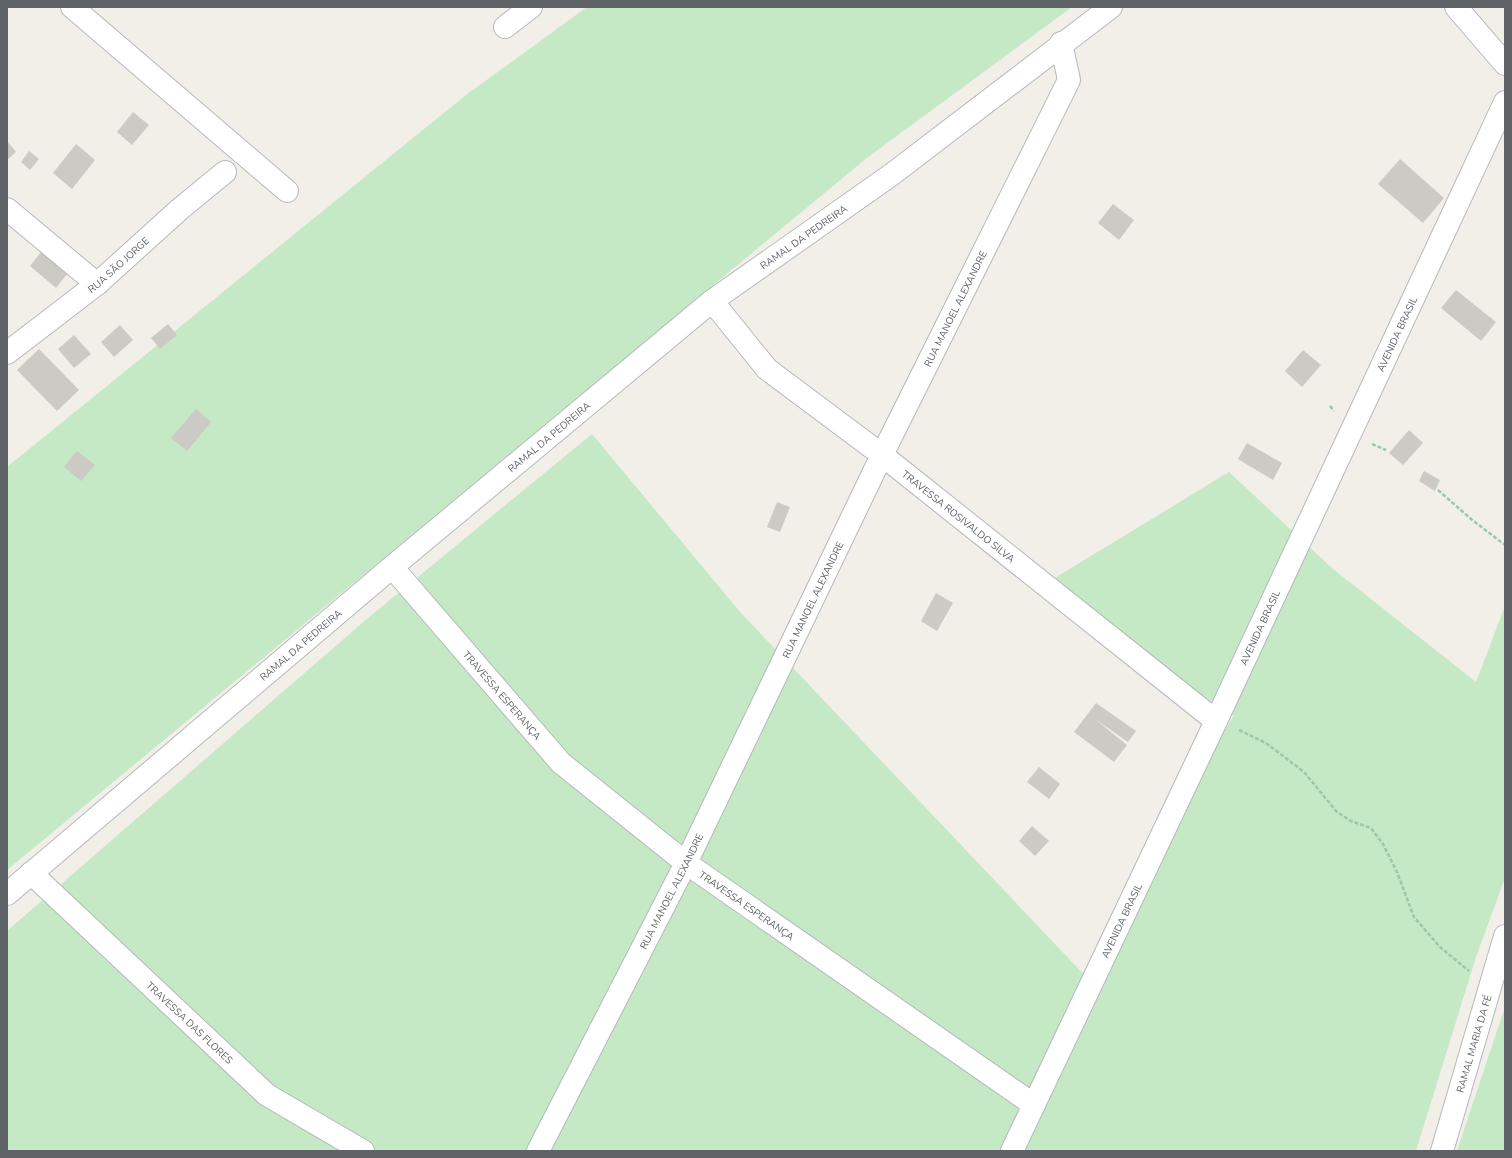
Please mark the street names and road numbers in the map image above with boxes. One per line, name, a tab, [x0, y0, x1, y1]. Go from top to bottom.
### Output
street label: RAMAL DA PEDREIRA	[758, 202, 851, 273]
street label: RUA SÃO JORGE	[85, 234, 153, 297]
street label: RUA MANOEL ALEXANDRE	[921, 248, 991, 370]
street label: AVENIDA BRASIL	[1374, 294, 1421, 374]
street label: RAMAL DA PEDREIRA	[505, 399, 594, 476]
street label: TRAVESSA ROSIVALDO SILVA	[899, 467, 1018, 567]
street label: RUA MANOEL ALEXANDRE	[779, 539, 848, 661]
street label: AVENIDA BRASIL	[1237, 588, 1284, 668]
street label: RAMAL DA PEDREIRA	[257, 606, 346, 684]
street label: TRAVESSA ESPERANÇA	[459, 648, 544, 744]
street label: RUA MANOEL ALEXANDRE	[637, 831, 707, 952]
street label: TRAVESSA ESPERANÇA	[696, 868, 797, 945]
street label: AVENIDA BRASIL	[1098, 881, 1146, 961]
street label: TRAVESSA DAS FLORES	[143, 979, 236, 1067]
street label: RAMAL MARIA DA FÉ	[1454, 993, 1495, 1094]

